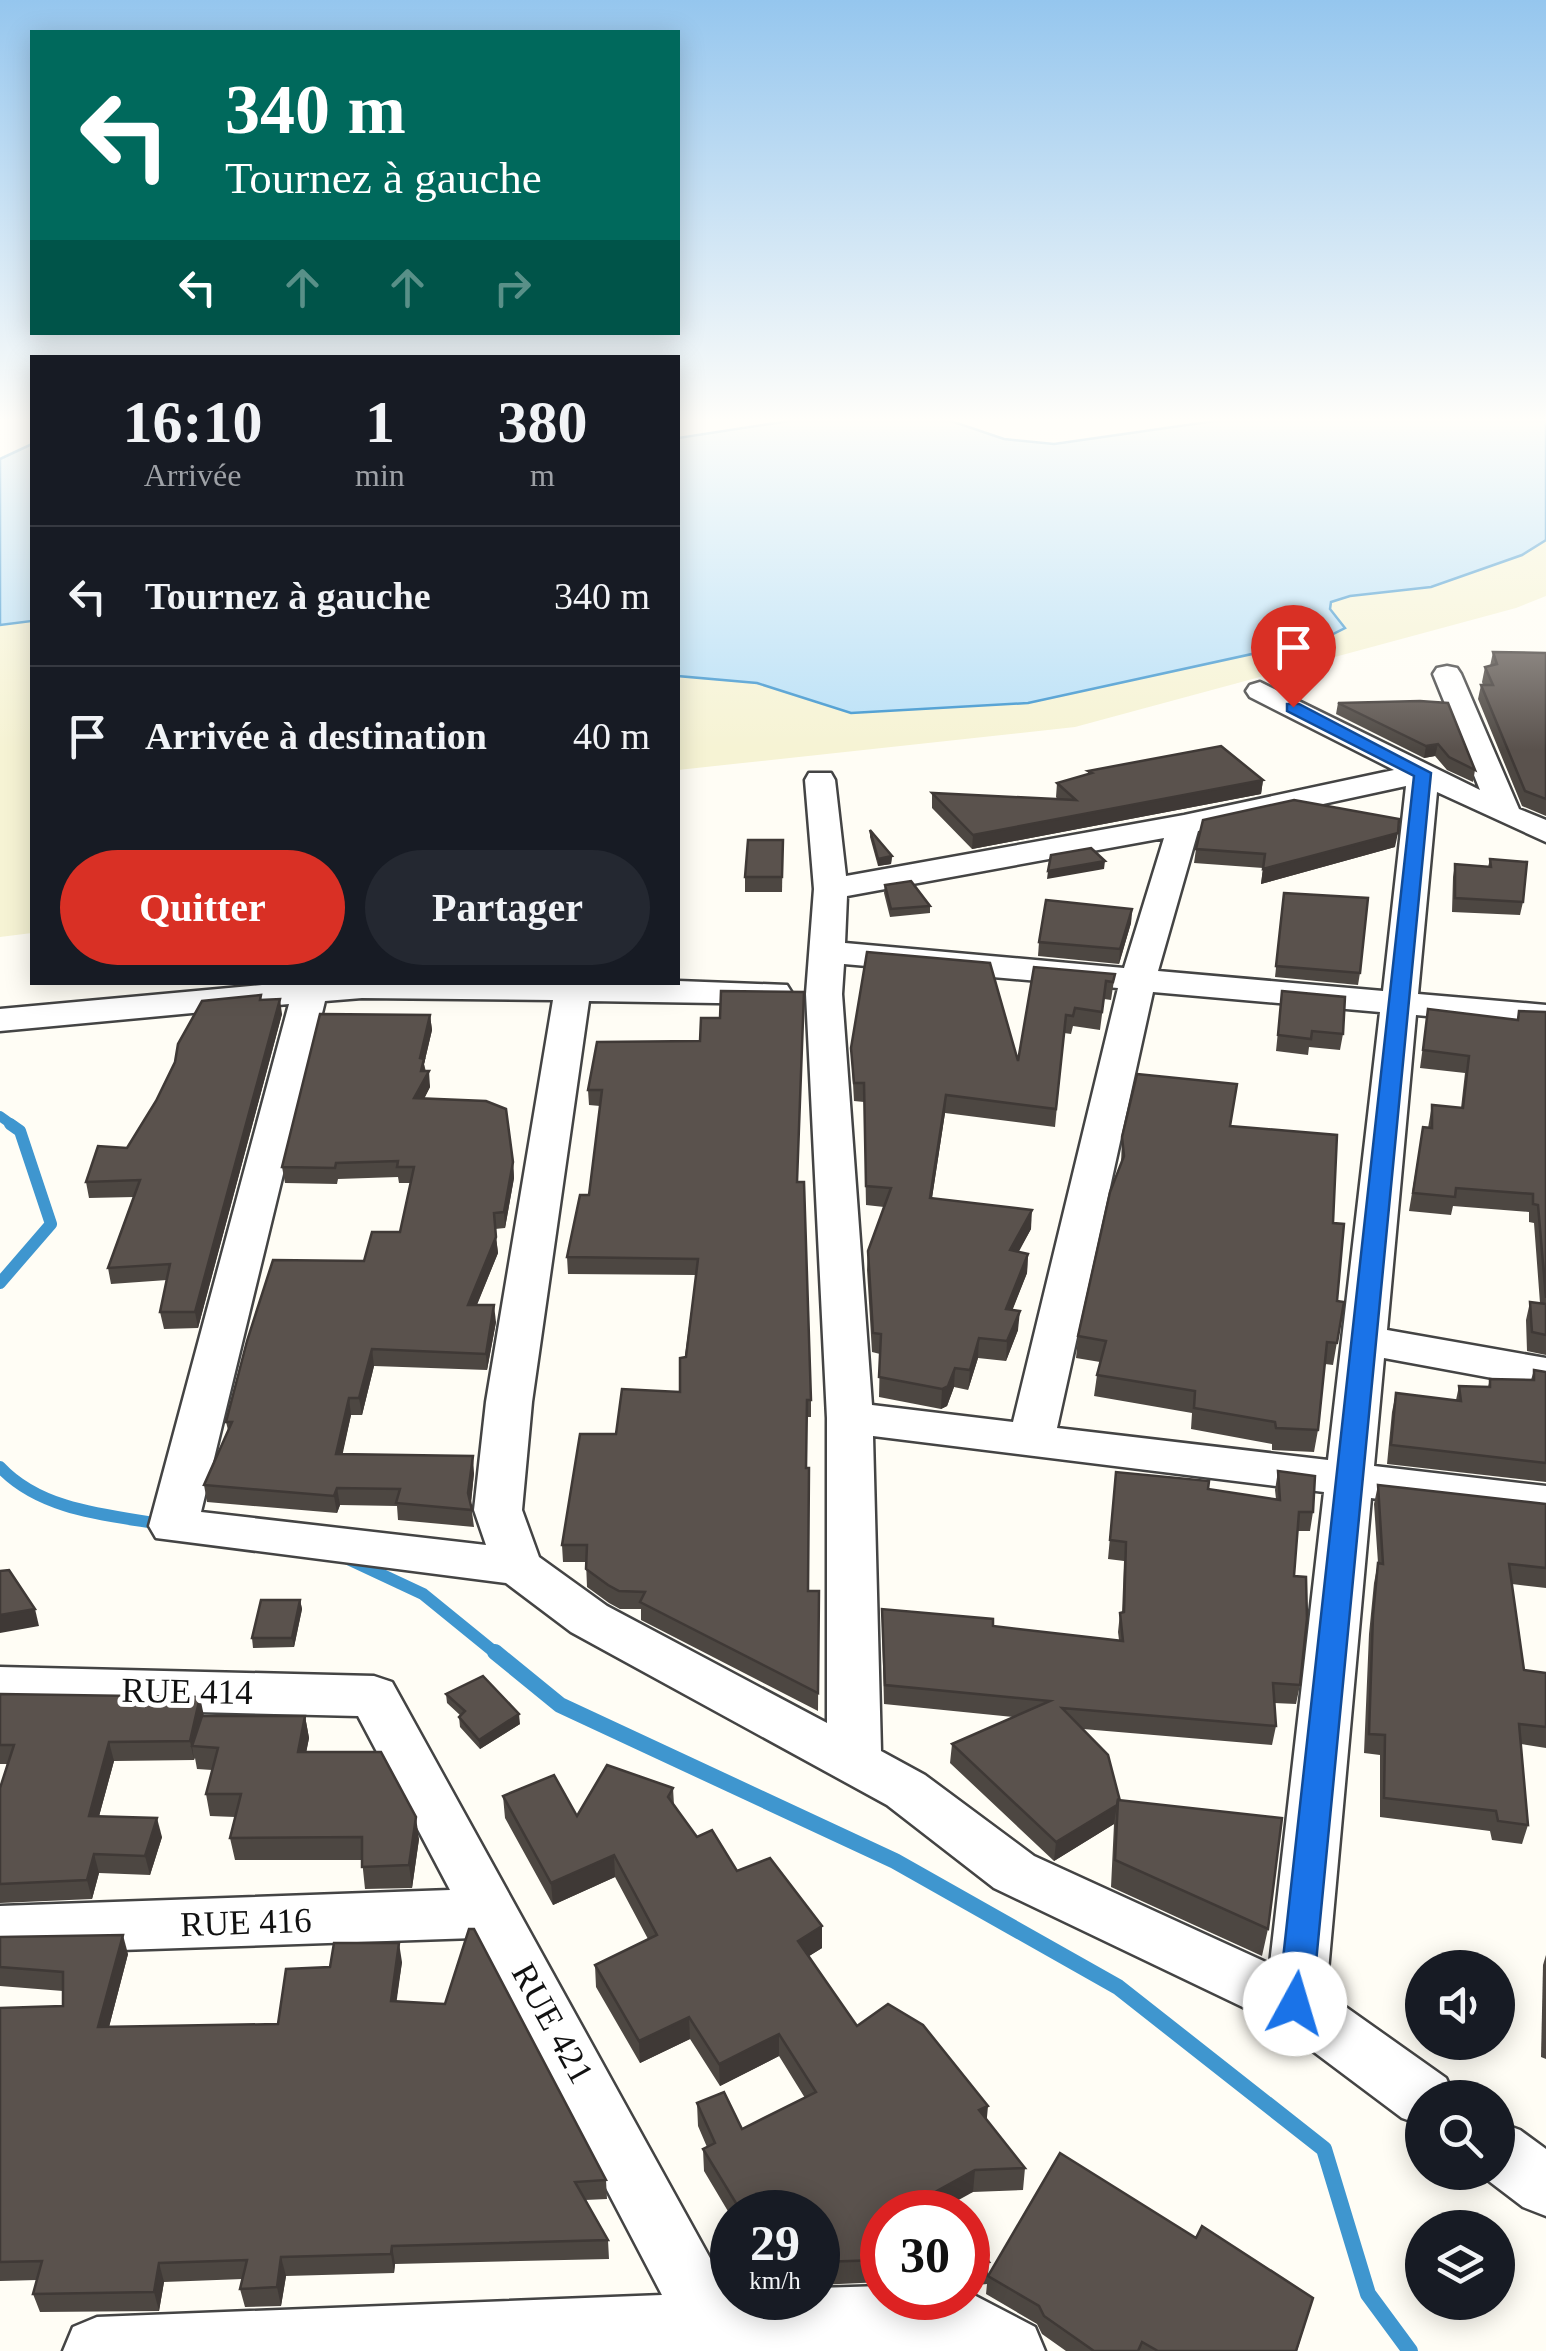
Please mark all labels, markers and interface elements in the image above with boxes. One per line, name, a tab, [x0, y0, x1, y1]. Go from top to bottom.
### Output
icon: left	[60, 70, 190, 200]
text: 340 m	[225, 71, 406, 148]
text: Tournez à gauche	[225, 153, 542, 203]
icon: left	[170, 260, 225, 315]
icon: ahead	[275, 260, 330, 315]
icon: ahead	[380, 260, 435, 315]
icon: right	[485, 260, 540, 315]
text: 16:10	[123, 389, 263, 455]
text: 1	[365, 389, 395, 455]
text: 380	[497, 389, 587, 455]
text: Arrivée	[144, 457, 241, 493]
text: min	[355, 457, 405, 493]
text: m	[530, 457, 555, 493]
icon: left	[60, 569, 115, 624]
text: Tournez à gauche	[145, 575, 431, 617]
text: 340 m	[554, 575, 650, 617]
pin	[1251, 605, 1336, 708]
icon: arrive	[1266, 620, 1321, 675]
icon: arrive	[60, 709, 115, 764]
text: Arrivée à destination	[145, 715, 487, 757]
text: 40 m	[573, 715, 650, 757]
button: Quitter	[60, 850, 345, 965]
button: Partager	[365, 850, 650, 965]
street label: RUE 414	[121, 1671, 253, 1712]
street label: RUE 416	[180, 1901, 312, 1944]
map controls	[1405, 1950, 1515, 2320]
button: sound	[1405, 1950, 1515, 2060]
position arrow	[1243, 1952, 1347, 2056]
street label: RUE 421	[504, 1956, 601, 2090]
button: search	[1405, 2080, 1515, 2190]
speed limit sign: 30	[860, 2190, 990, 2320]
button: layers	[1405, 2210, 1515, 2320]
text: 29	[750, 2215, 800, 2271]
text: km/h	[749, 2267, 801, 2294]

